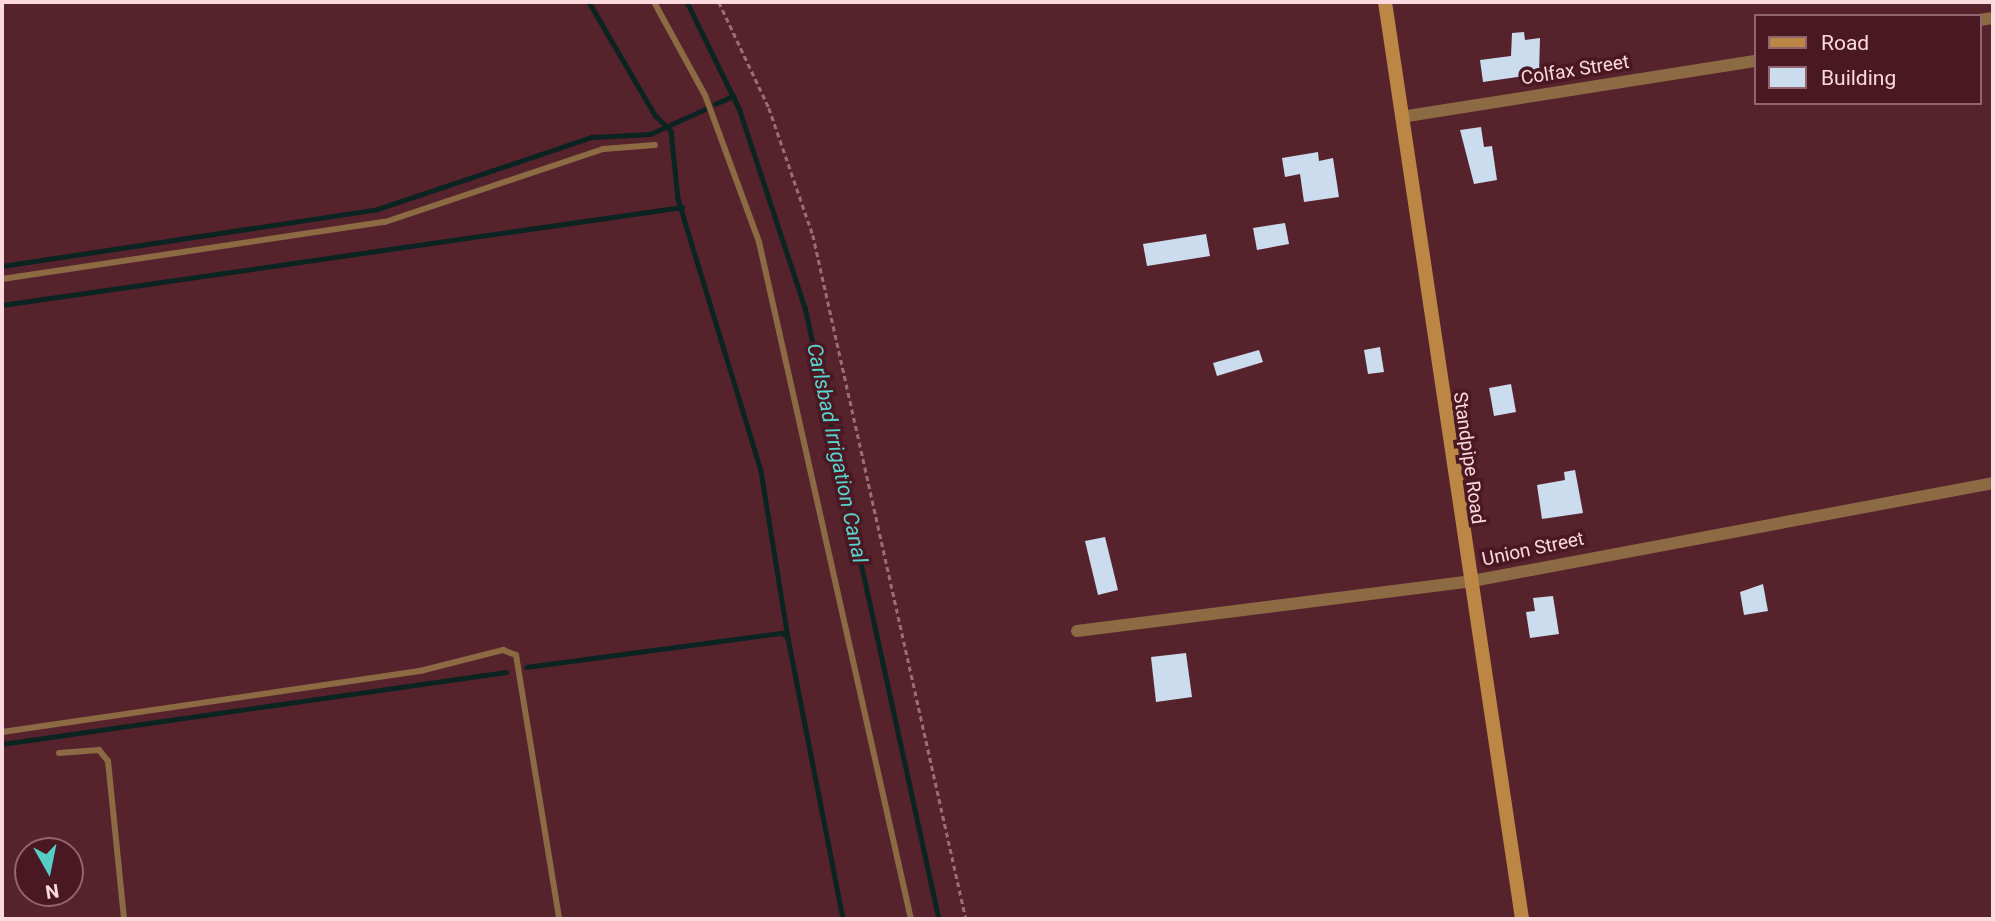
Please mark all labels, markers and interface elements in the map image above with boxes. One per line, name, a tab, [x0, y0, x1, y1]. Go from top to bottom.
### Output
legend	[1754, 14, 1981, 105]
text: Road	[1821, 31, 1869, 55]
street label: Colfax Street	[1519, 50, 1631, 90]
text: Building	[1821, 66, 1896, 90]
water label: Carlsbad Irrigation Canal	[801, 341, 873, 565]
street label: Standpipe Road	[1448, 390, 1490, 526]
street label: Union Street	[1480, 527, 1586, 571]
north arrow	[14, 837, 84, 907]
text: N	[44, 879, 60, 904]

